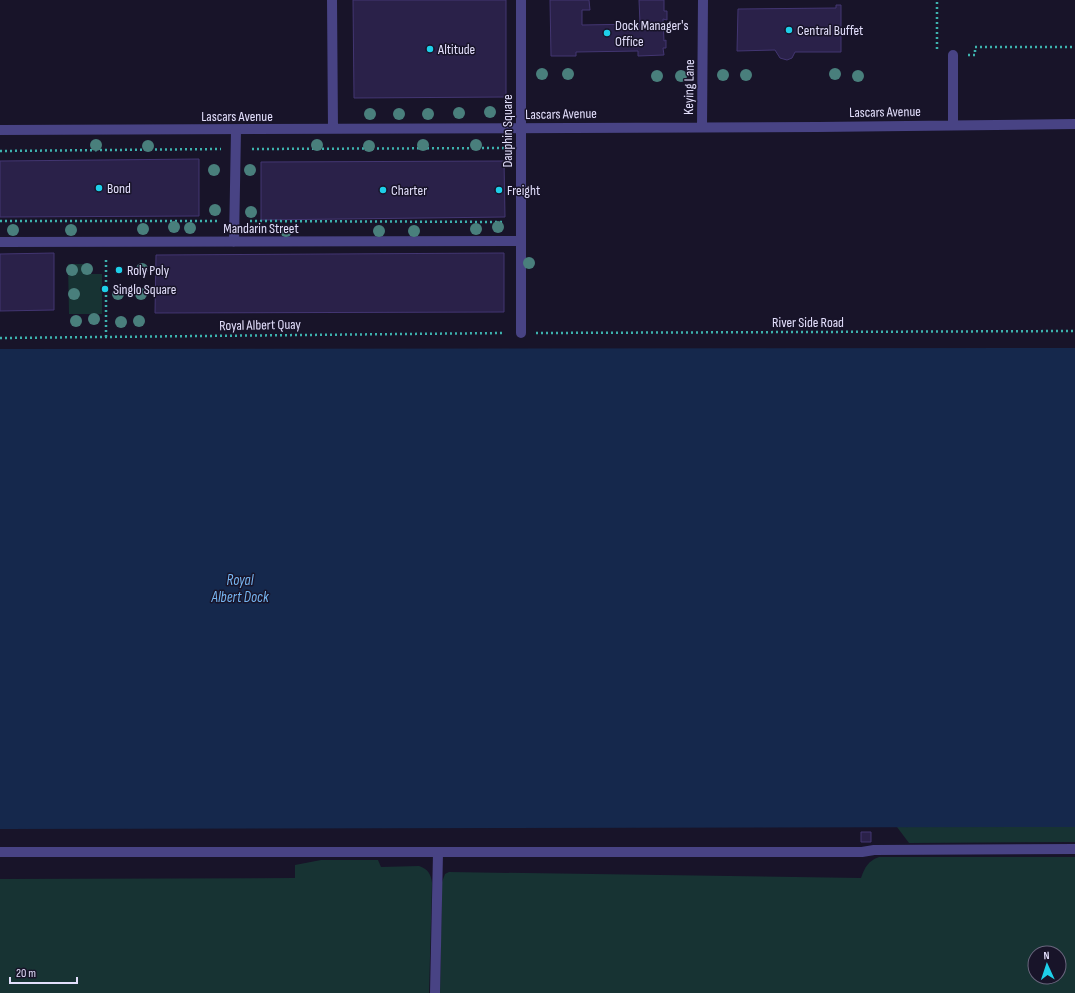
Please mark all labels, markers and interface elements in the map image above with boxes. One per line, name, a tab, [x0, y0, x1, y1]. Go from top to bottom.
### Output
place label: Dock Manager's Office	[615, 17, 688, 50]
place label: Central Buffet	[797, 22, 863, 39]
marker: Central Buffet	[784, 25, 794, 35]
marker: Dock Manager's Office	[602, 28, 612, 38]
place label: Altitude	[437, 41, 475, 58]
marker: Altitude	[425, 44, 435, 54]
street label: Keying Lane	[680, 59, 698, 115]
street label: Dauphin Square	[499, 94, 516, 168]
street label: Lascars Avenue	[849, 103, 921, 121]
street label: Lascars Avenue	[525, 105, 597, 123]
street label: Lascars Avenue	[201, 108, 273, 125]
place label: Bond	[107, 180, 131, 197]
place label: Charter	[391, 182, 427, 199]
place label: Freight	[507, 182, 540, 199]
marker: Bond	[94, 183, 104, 193]
marker: Charter	[378, 185, 388, 195]
marker: Freight	[494, 185, 504, 195]
street label: Mandarin Street	[223, 220, 299, 237]
place label: Roly Poly	[127, 262, 170, 279]
marker: Roly Poly	[114, 265, 124, 275]
place label: Singlo Square	[113, 281, 176, 298]
marker: Singlo Square	[100, 284, 110, 294]
street label: River Side Road	[772, 314, 844, 331]
street label: Royal Albert Quay	[219, 316, 302, 334]
water label: Royal Albert Dock	[210, 571, 269, 607]
north arrow	[1027, 945, 1067, 985]
text: N	[1043, 949, 1050, 962]
scale bar	[10, 959, 77, 985]
text: 20 m	[16, 966, 36, 981]

